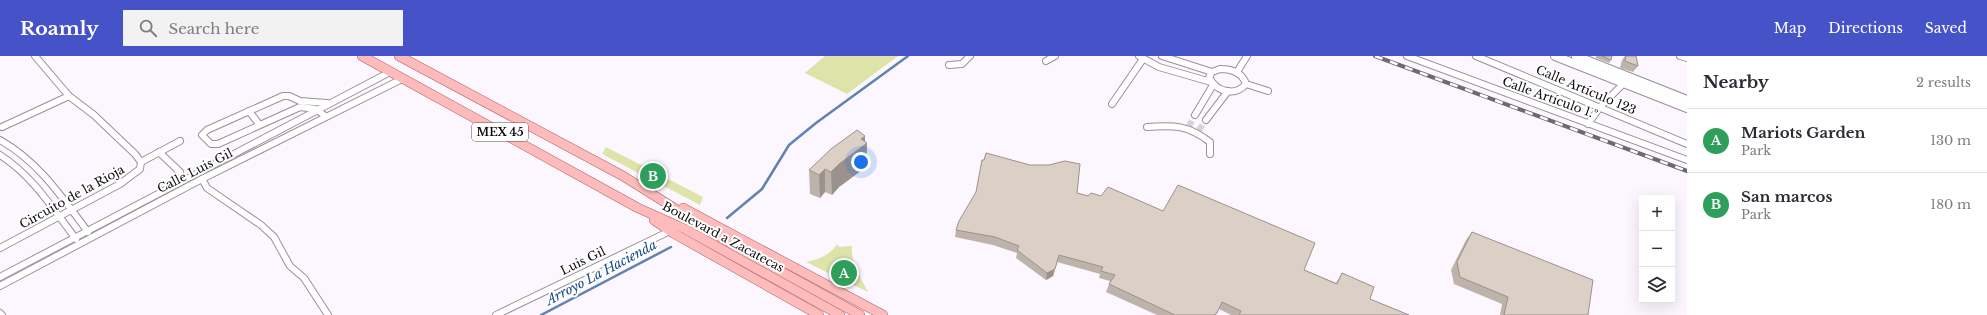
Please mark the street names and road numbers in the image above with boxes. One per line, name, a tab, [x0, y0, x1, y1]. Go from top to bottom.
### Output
street label: Calle Artículo 123	[1534, 62, 1639, 117]
street label: Calle Artículo 1.º	[1500, 73, 1600, 122]
road number: MEX 45	[472, 123, 528, 141]
street label: Calle Luis Gil	[155, 145, 235, 196]
street label: Circuito de la Rioja	[17, 161, 127, 232]
street label: Boulevard a Zacatecas	[660, 198, 787, 275]
street label: Luis Gil	[558, 243, 608, 278]

